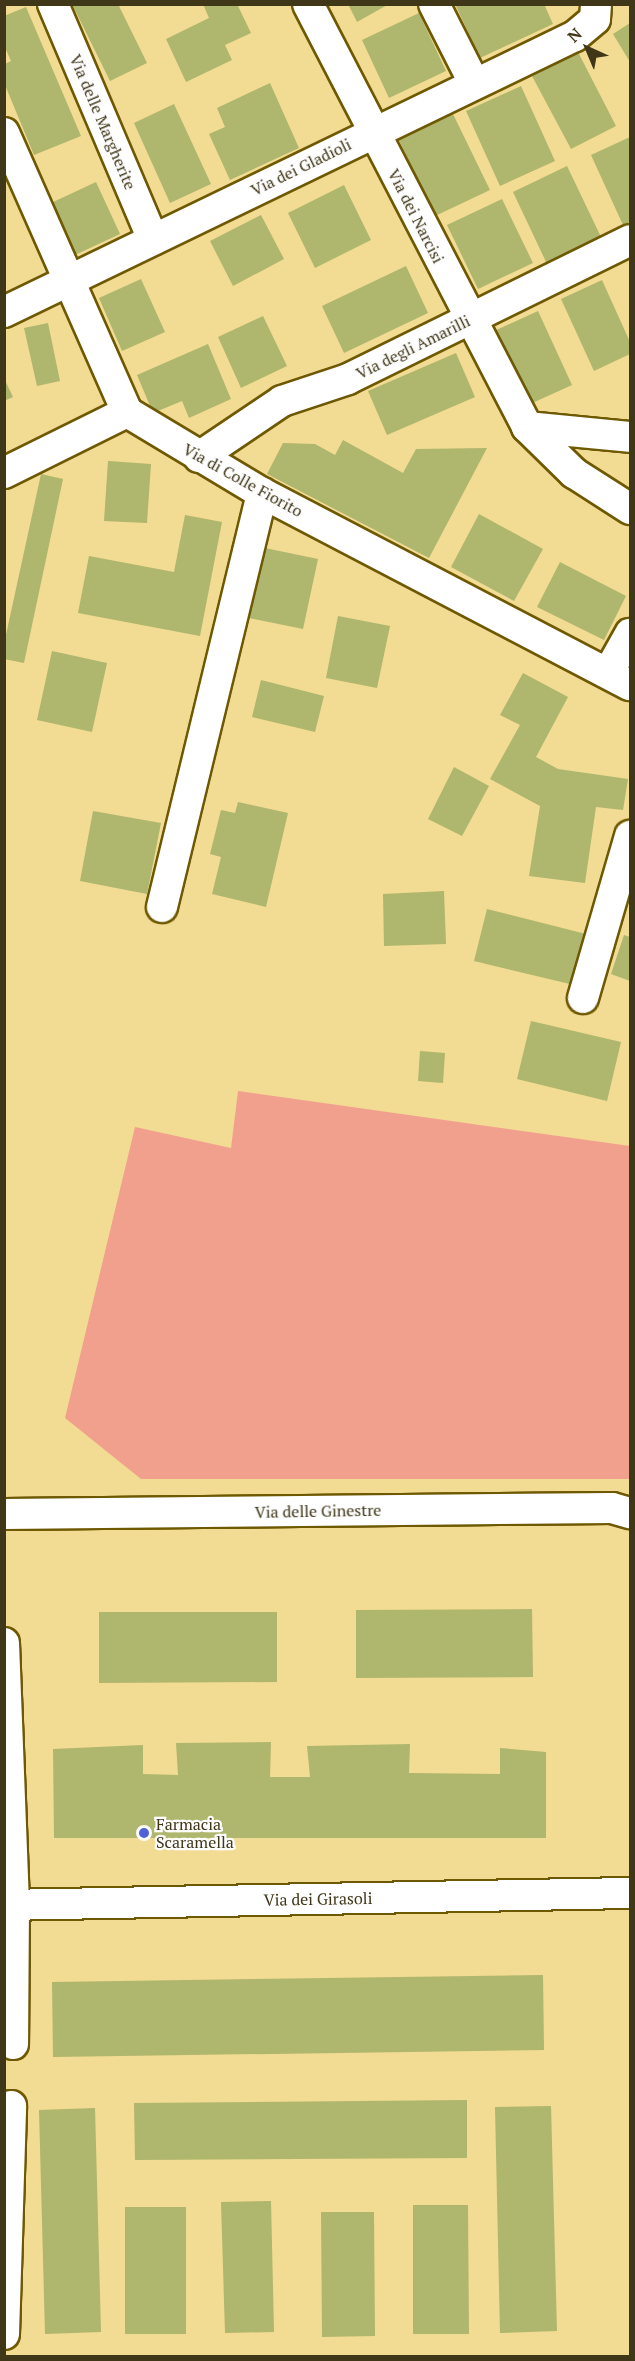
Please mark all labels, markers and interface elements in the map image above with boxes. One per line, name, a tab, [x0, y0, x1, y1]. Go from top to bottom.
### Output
north arrow	[557, 18, 617, 78]
text: N	[562, 23, 586, 47]
street label: Via delle Margherite	[66, 51, 140, 193]
street label: Via dei Gladioli	[248, 134, 354, 200]
street label: Via dei Narcisi	[384, 166, 448, 266]
street label: Via degli Amarilli	[353, 311, 473, 383]
street label: Via di Colle Fiorito	[180, 439, 306, 521]
street label: Via delle Ginestre	[255, 1500, 381, 1522]
place label: Farmacia Scaramella	[156, 1814, 234, 1852]
marker: Farmacia Scaramella	[137, 1826, 151, 1840]
street label: Via dei Girasoli	[263, 1888, 373, 1910]

